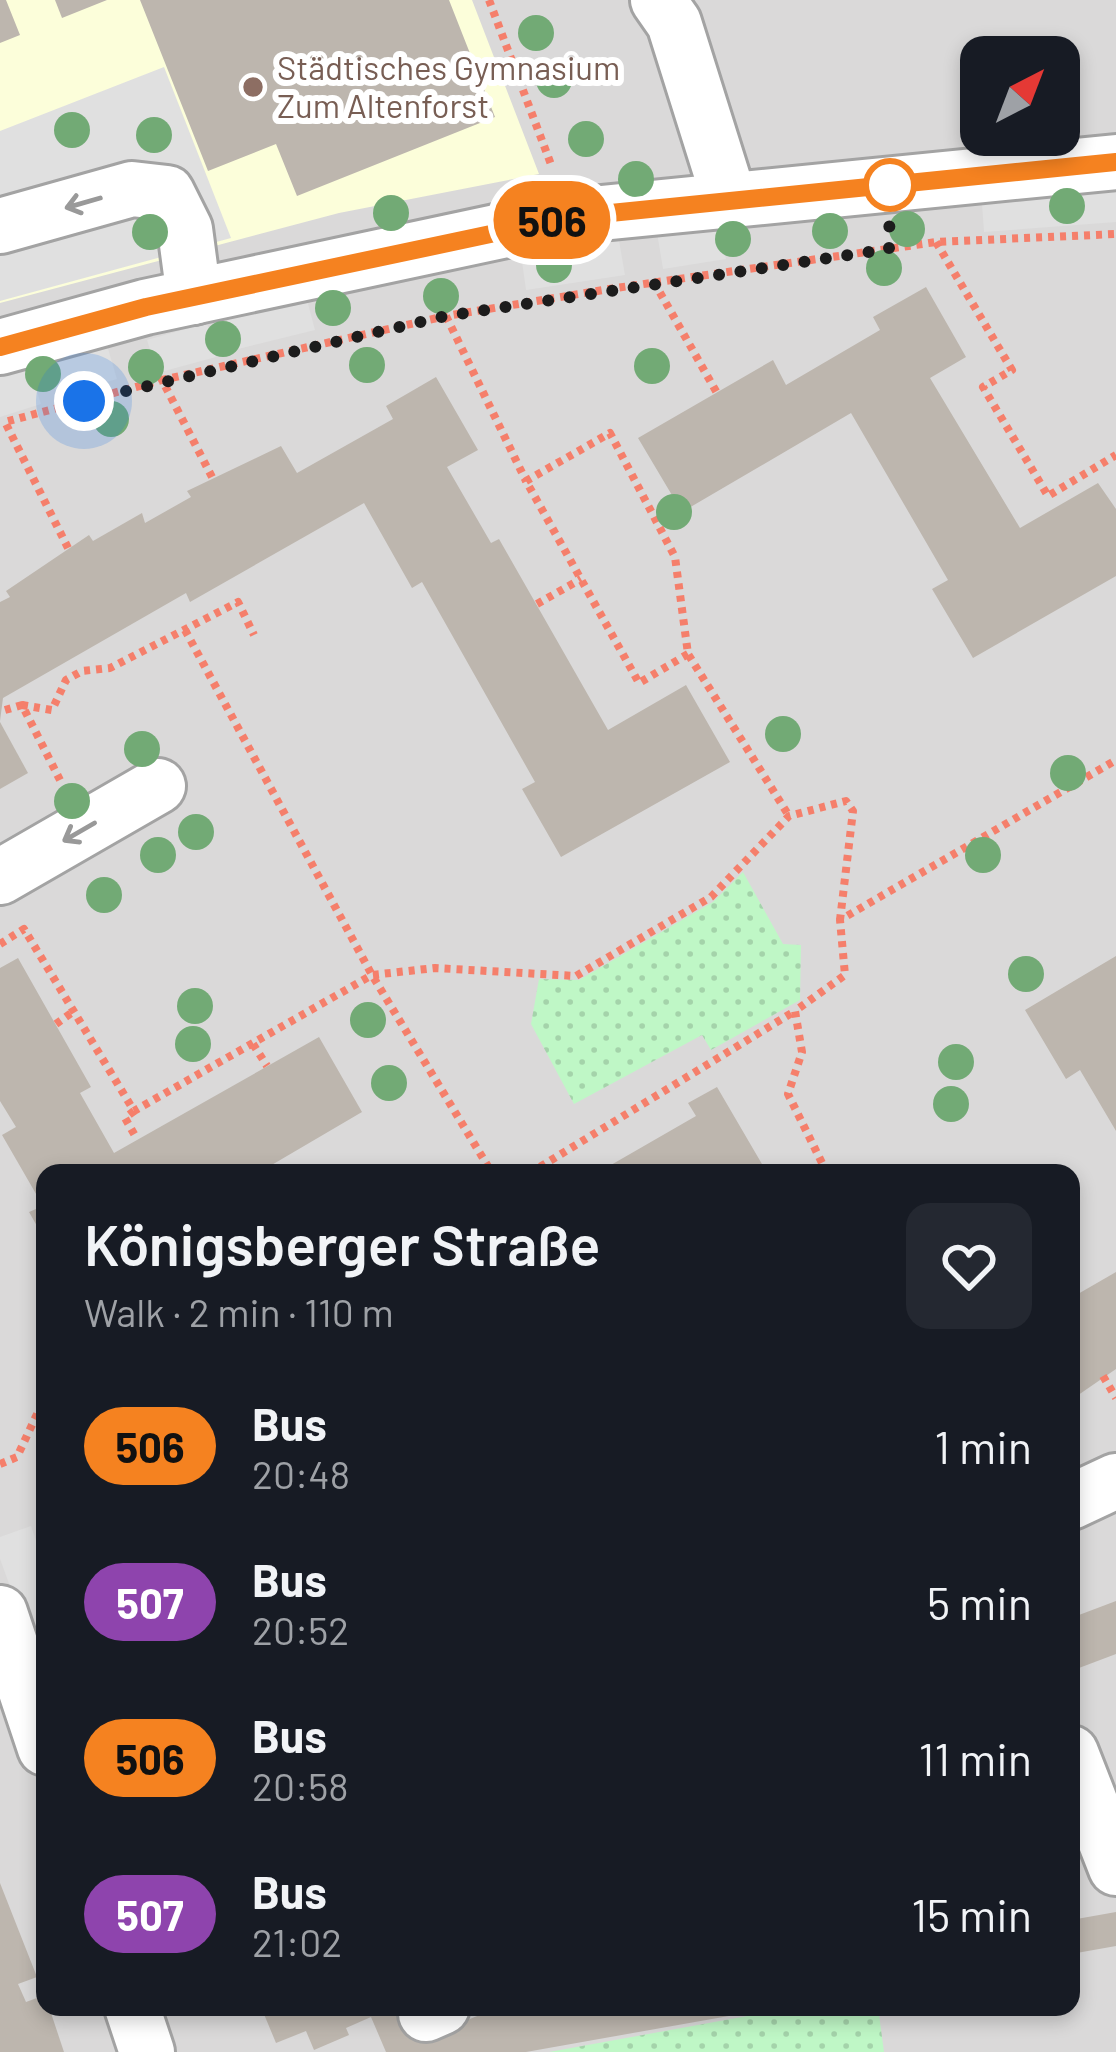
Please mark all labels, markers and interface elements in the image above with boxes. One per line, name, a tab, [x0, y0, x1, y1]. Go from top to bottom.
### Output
north arrow	[960, 36, 1080, 156]
map controls	[960, 36, 1080, 156]
place label: Städtisches Gymnasium Zum Altenforst	[277, 47, 620, 125]
marker: Städtisches Gymnasium Zum Altenforst	[240, 74, 266, 100]
unlabelled marker	[865, 160, 915, 210]
line badge: 506	[483, 181, 621, 259]
one-way arrow	[65, 194, 103, 216]
text: 506	[517, 195, 587, 245]
your location	[54, 371, 114, 431]
one-way arrow	[62, 820, 97, 844]
button: heart	[906, 1203, 1032, 1329]
text: Königsberger Straße	[84, 1209, 600, 1277]
text: Walk · 2 min · 110 m	[84, 1288, 394, 1335]
text: Bus	[252, 1396, 327, 1450]
text: 1 min	[934, 1419, 1032, 1473]
text: 506	[115, 1421, 185, 1471]
text: 20:48	[252, 1450, 350, 1497]
text: Bus	[252, 1552, 327, 1606]
text: 5 min	[927, 1575, 1032, 1629]
text: 507	[116, 1577, 184, 1627]
text: 20:52	[252, 1606, 349, 1653]
text: Bus	[252, 1708, 327, 1762]
text: 11 min	[918, 1731, 1032, 1785]
text: 506	[115, 1733, 185, 1783]
text: 20:58	[252, 1762, 349, 1809]
text: Bus	[252, 1864, 327, 1918]
text: 15 min	[911, 1887, 1032, 1941]
text: 507	[116, 1889, 184, 1939]
text: 21:02	[252, 1918, 342, 1965]

